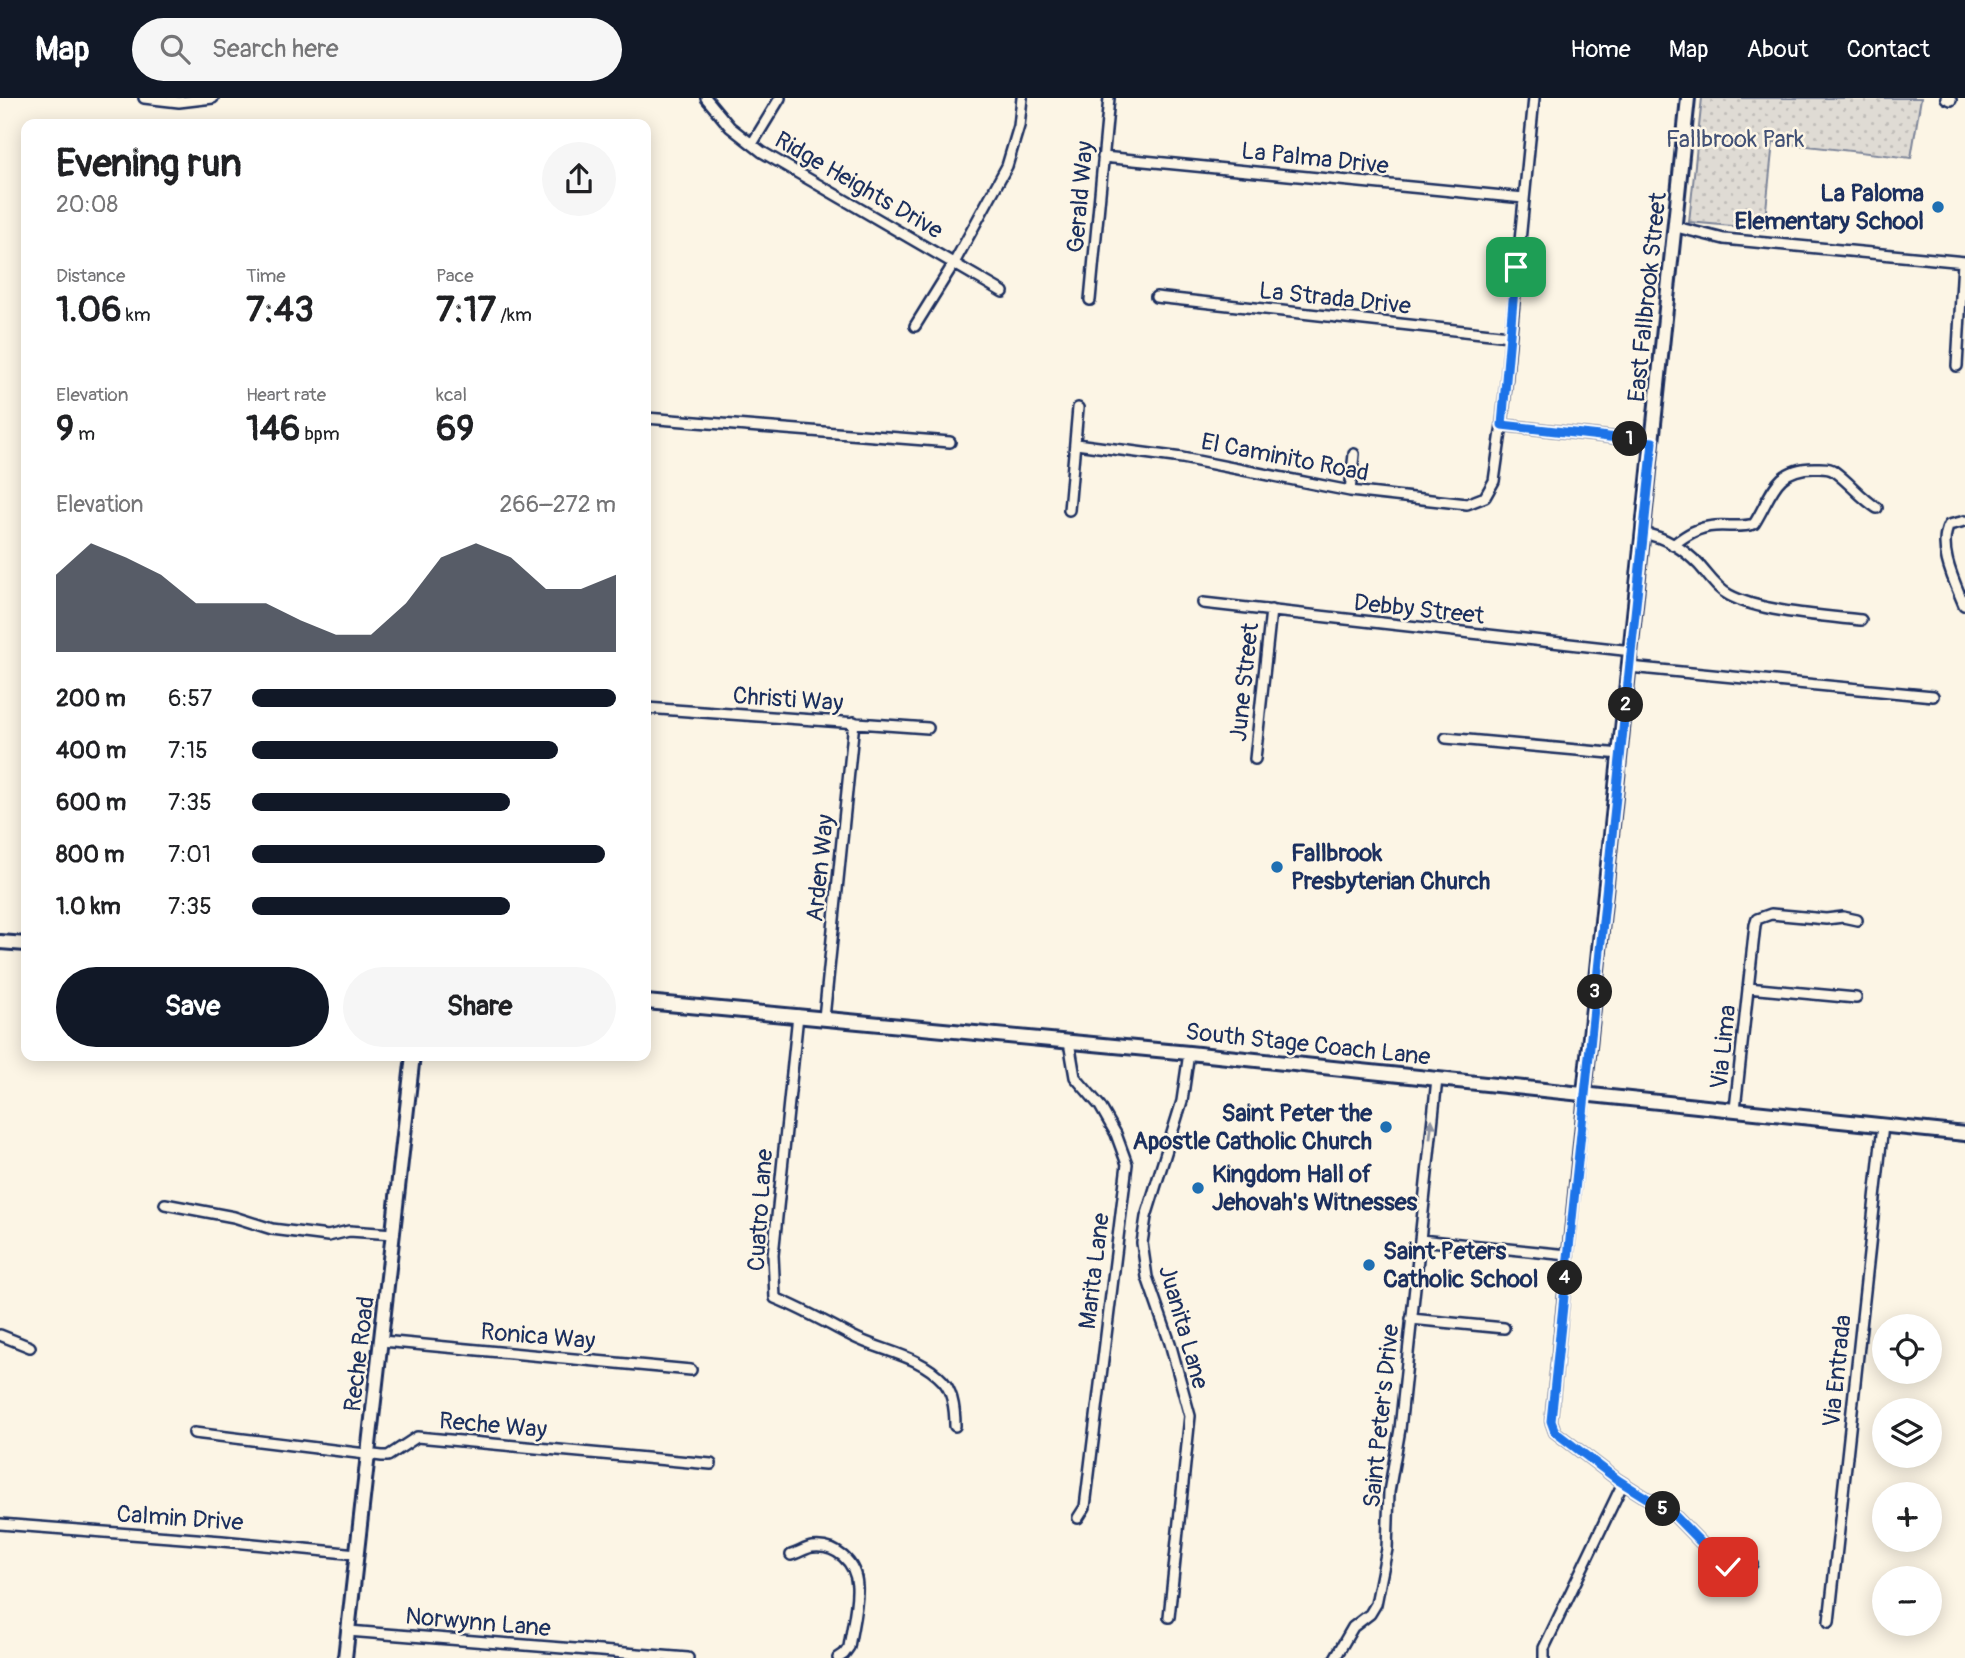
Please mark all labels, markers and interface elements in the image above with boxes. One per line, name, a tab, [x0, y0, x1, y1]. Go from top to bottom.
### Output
search box	[132, 18, 622, 81]
text: Map	[35, 29, 90, 70]
icon: search	[156, 30, 194, 68]
text: Search here	[212, 33, 339, 65]
text: Home	[1570, 35, 1631, 64]
text: Map	[1669, 35, 1709, 64]
text: About	[1747, 35, 1809, 64]
text: Contact	[1847, 35, 1930, 64]
street label: Ridge Heights Drive	[769, 125, 948, 245]
park label: Fallbrook Park	[1666, 125, 1804, 154]
street label: La Palma Drive	[1240, 136, 1390, 181]
text: Evening run	[56, 140, 242, 188]
street label: Gerald Way	[1061, 140, 1100, 254]
button: share	[542, 142, 616, 216]
place label: La Paloma Elementary School	[1734, 179, 1924, 236]
text: 20:08	[56, 190, 118, 219]
street label: East Fallbrook Street	[1622, 190, 1673, 403]
marker: La Paloma Elementary School	[1930, 199, 1946, 215]
pin	[1486, 237, 1546, 297]
icon: arrive	[1497, 248, 1535, 286]
text: Distance	[56, 264, 125, 288]
text: Time	[246, 264, 286, 288]
text: Pace	[436, 264, 474, 288]
street label: La Strada Drive	[1258, 276, 1413, 321]
text: 1.06	[56, 288, 122, 332]
text: 7:43	[246, 288, 314, 332]
text: 7:17	[436, 288, 496, 332]
text: km	[122, 303, 151, 327]
text: /km	[496, 303, 532, 327]
text: Elevation	[56, 383, 128, 407]
text: Heart rate	[246, 383, 326, 407]
text: kcal	[436, 383, 467, 407]
text: 9	[56, 407, 74, 451]
text: 146	[246, 407, 300, 451]
text: 69	[436, 407, 474, 451]
text: m	[74, 422, 95, 446]
text: bpm	[300, 422, 340, 446]
pin: 1	[1612, 422, 1648, 456]
text: 1	[1626, 426, 1633, 450]
street label: El Caminito Road	[1199, 427, 1371, 488]
text: Elevation	[56, 490, 144, 519]
text: 266–272 m	[500, 490, 616, 519]
street label: Debby Street	[1352, 588, 1486, 631]
street label: June Street	[1224, 621, 1265, 743]
street label: Christi Way	[732, 681, 844, 718]
text: 200 m	[56, 684, 126, 713]
text: 6:57	[168, 684, 212, 713]
pin: 2	[1608, 688, 1644, 722]
text: 2	[1620, 692, 1631, 716]
text: 400 m	[56, 736, 126, 765]
text: 7:15	[168, 736, 208, 765]
text: 600 m	[56, 788, 126, 817]
text: 7:35	[168, 788, 212, 817]
street label: Arden Way	[800, 813, 841, 923]
place label: Fallbrook Presbyterian Church	[1291, 839, 1490, 896]
text: 800 m	[56, 840, 124, 869]
text: 7:01	[168, 840, 211, 869]
marker: Fallbrook Presbyterian Church	[1269, 859, 1285, 875]
text: 1.0 km	[56, 892, 121, 921]
text: 7:35	[168, 892, 212, 921]
button: Save	[56, 967, 329, 1047]
button: Share	[343, 967, 616, 1047]
pin: 3	[1578, 974, 1612, 1010]
text: 3	[1589, 979, 1600, 1003]
street label: Via Lima	[1705, 1003, 1742, 1091]
street label: South Stage Coach Lane	[1184, 1017, 1432, 1072]
place label: Saint Peter the Apostle Catholic Church	[1132, 1099, 1373, 1156]
one-way arrow	[1426, 1117, 1437, 1139]
marker: Saint Peter the Apostle Catholic Church	[1378, 1119, 1394, 1135]
street label: Cuatro Lane	[742, 1148, 779, 1272]
place label: Kingdom Hall of Jehovah's Witnesses	[1212, 1160, 1418, 1217]
marker: Kingdom Hall of Jehovah's Witnesses	[1190, 1180, 1206, 1196]
street label: Marita Lane	[1073, 1211, 1116, 1331]
place label: Saint Peters Catholic School	[1383, 1237, 1538, 1294]
marker: Saint Peters Catholic School	[1361, 1257, 1377, 1273]
pin: 4	[1548, 1260, 1582, 1296]
street label: Juanita Lane	[1152, 1262, 1215, 1392]
text: 4	[1559, 1265, 1570, 1289]
street label: Reche Road	[338, 1295, 381, 1413]
street label: Via Entrada	[1817, 1313, 1858, 1429]
map controls	[1872, 1314, 1942, 1636]
button: locate	[1872, 1314, 1942, 1384]
street label: Ronica Way	[479, 1317, 596, 1356]
street label: Saint Peter's Drive	[1357, 1323, 1406, 1509]
button: layers	[1872, 1398, 1942, 1468]
street label: Reche Way	[438, 1406, 548, 1445]
button: +	[1872, 1482, 1942, 1552]
pin: 5	[1646, 1492, 1680, 1526]
text: 5	[1657, 1496, 1668, 1520]
street label: Calmin Drive	[116, 1500, 245, 1537]
pin	[1698, 1537, 1758, 1597]
icon: check	[1709, 1548, 1747, 1586]
button: −	[1872, 1566, 1942, 1636]
street label: Norwynn Lane	[404, 1602, 552, 1643]

